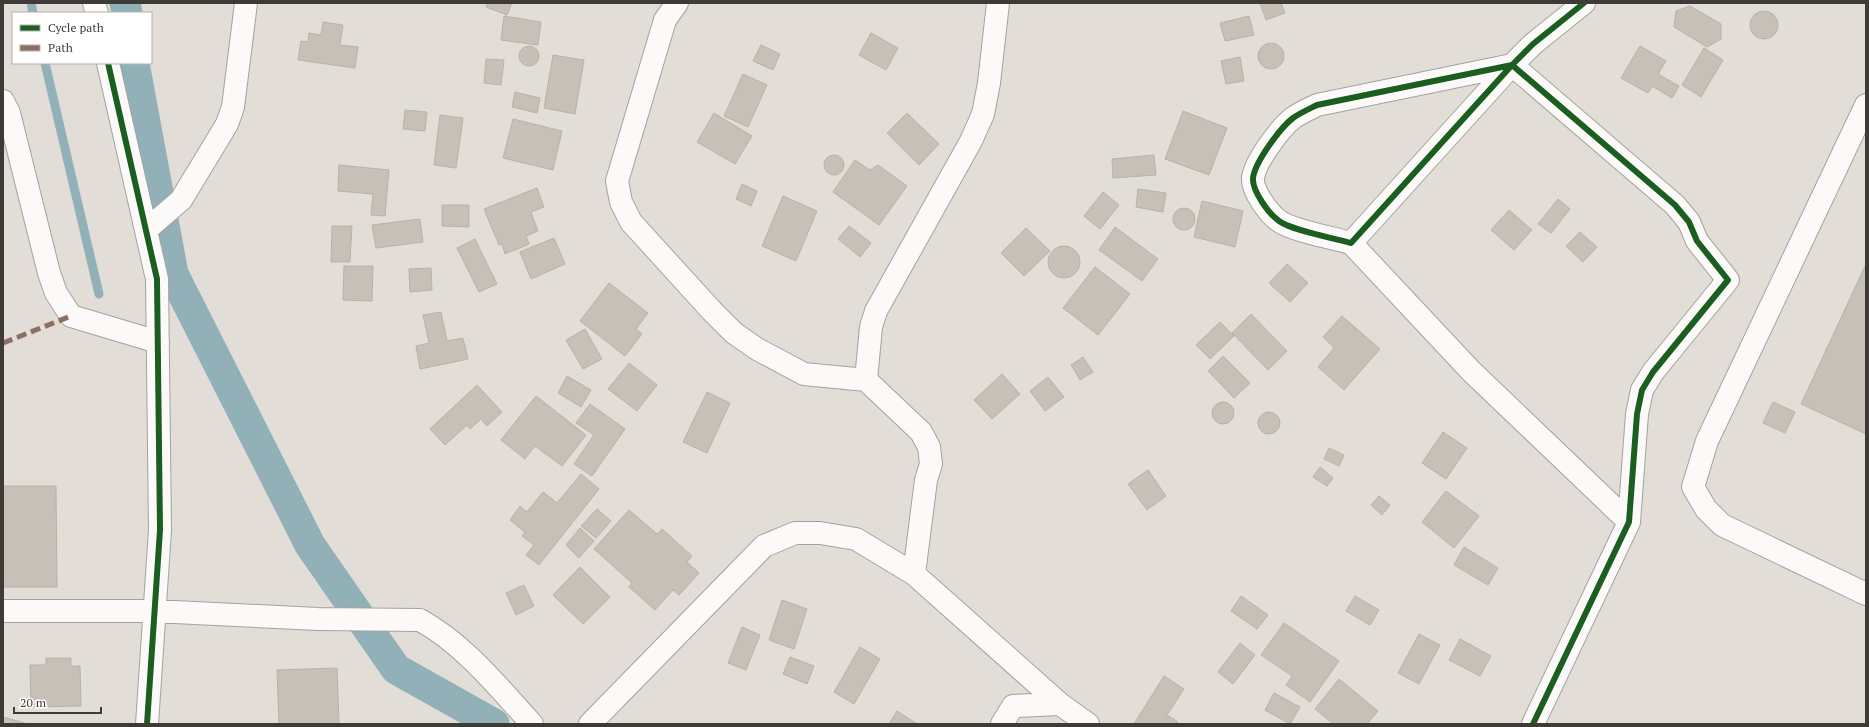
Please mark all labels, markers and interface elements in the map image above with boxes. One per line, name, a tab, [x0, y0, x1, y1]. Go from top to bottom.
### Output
legend	[12, 12, 152, 64]
text: Cycle path	[48, 20, 104, 35]
text: Path	[48, 40, 73, 55]
scale bar	[14, 689, 101, 715]
text: 20 m	[20, 695, 47, 710]

